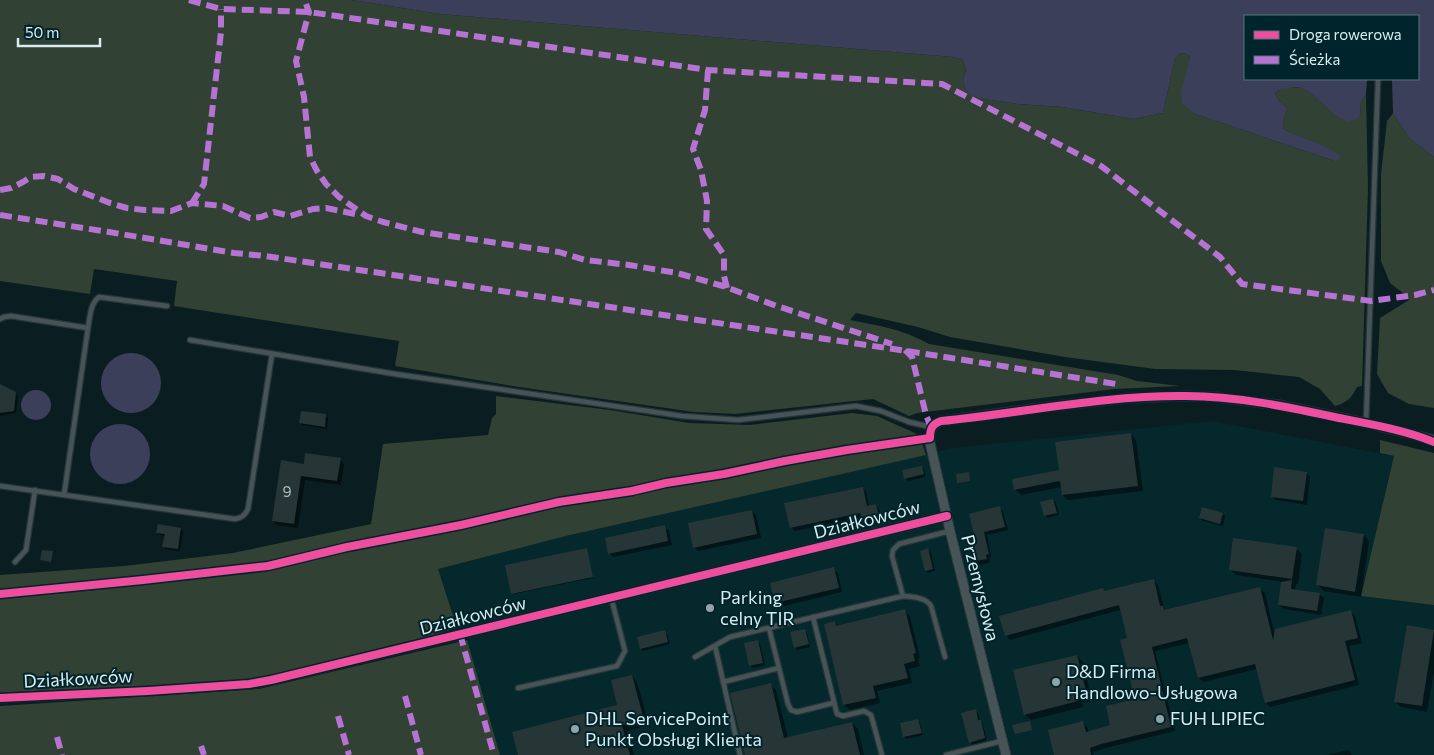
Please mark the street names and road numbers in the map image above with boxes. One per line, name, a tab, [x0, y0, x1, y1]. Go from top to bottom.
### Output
street label: Działkowców	[811, 495, 922, 543]
street label: Przemysłowa	[957, 532, 1005, 643]
street label: Działkowców	[417, 591, 528, 639]
street label: Działkowców	[23, 664, 133, 692]

